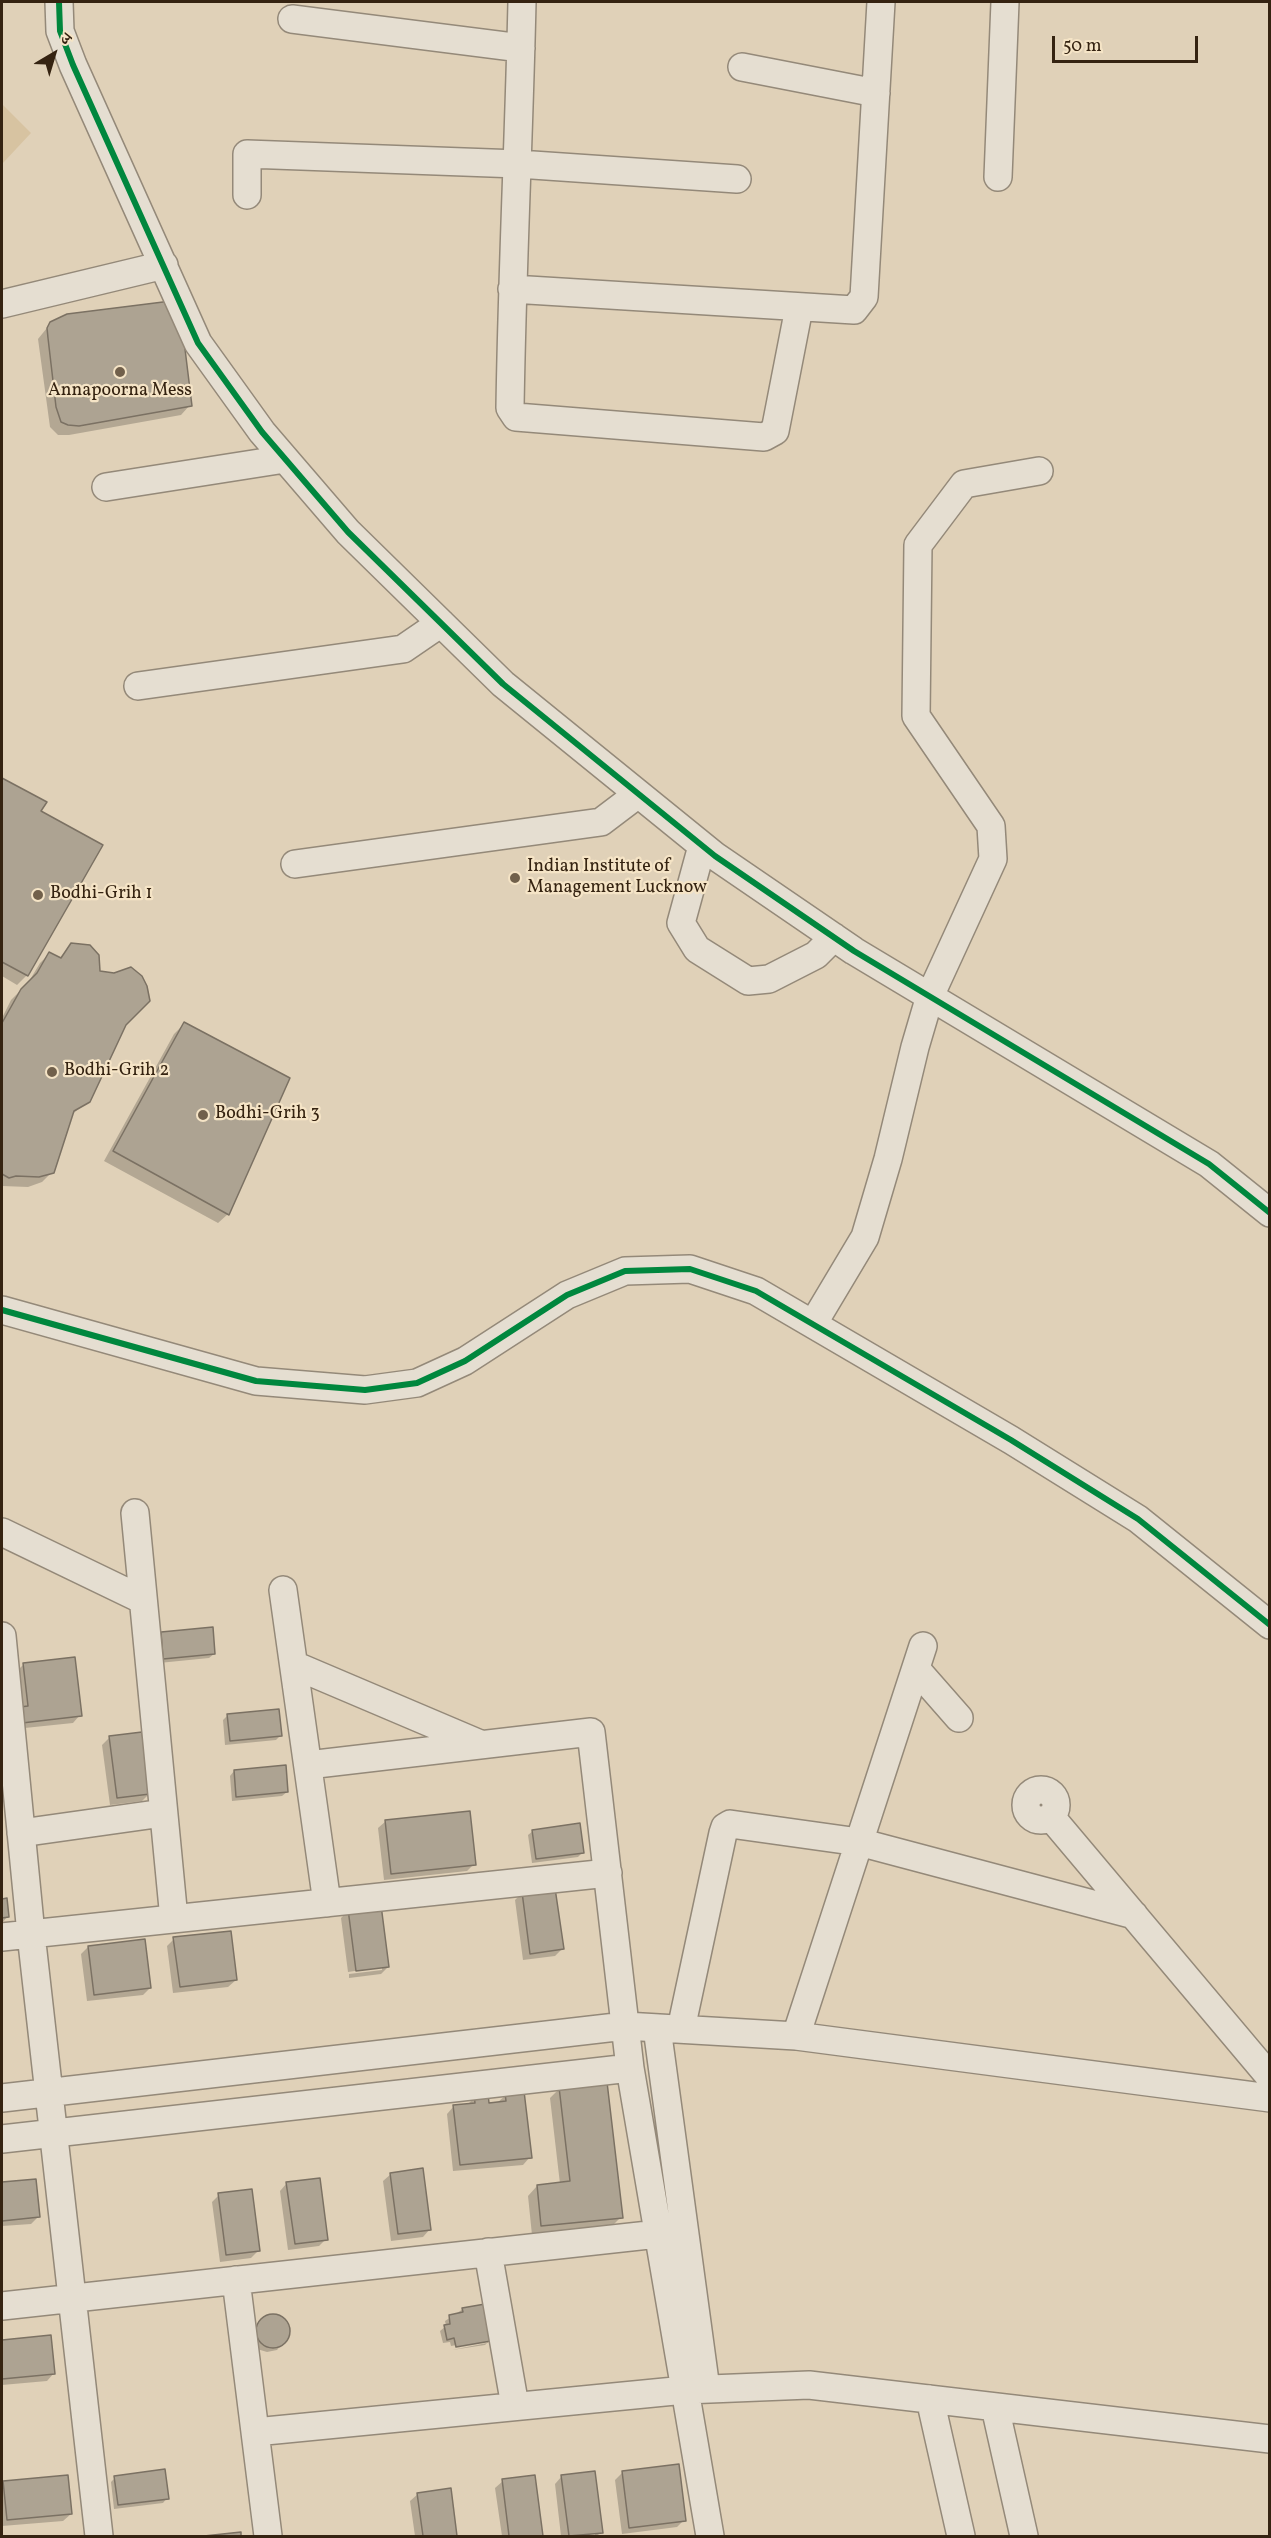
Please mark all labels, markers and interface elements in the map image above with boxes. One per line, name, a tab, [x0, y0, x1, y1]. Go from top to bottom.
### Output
north arrow	[24, 24, 84, 84]
scale bar	[1055, 24, 1200, 62]
text: उ	[55, 29, 75, 51]
text: 50 m	[1063, 34, 1102, 59]
marker: Annapoorna Mess	[113, 365, 127, 379]
place label: Annapoorna Mess	[48, 381, 192, 403]
place label: Indian Institute of Management Lucknow	[527, 857, 707, 900]
marker: Indian Institute of Management Lucknow	[508, 871, 522, 885]
place label: Bodhi-Grih 1	[50, 884, 152, 906]
marker: Bodhi-Grih 1	[31, 888, 45, 902]
place label: Bodhi-Grih 2	[64, 1061, 169, 1083]
marker: Bodhi-Grih 2	[45, 1065, 59, 1079]
place label: Bodhi-Grih 3	[215, 1104, 320, 1126]
marker: Bodhi-Grih 3	[196, 1108, 210, 1122]

